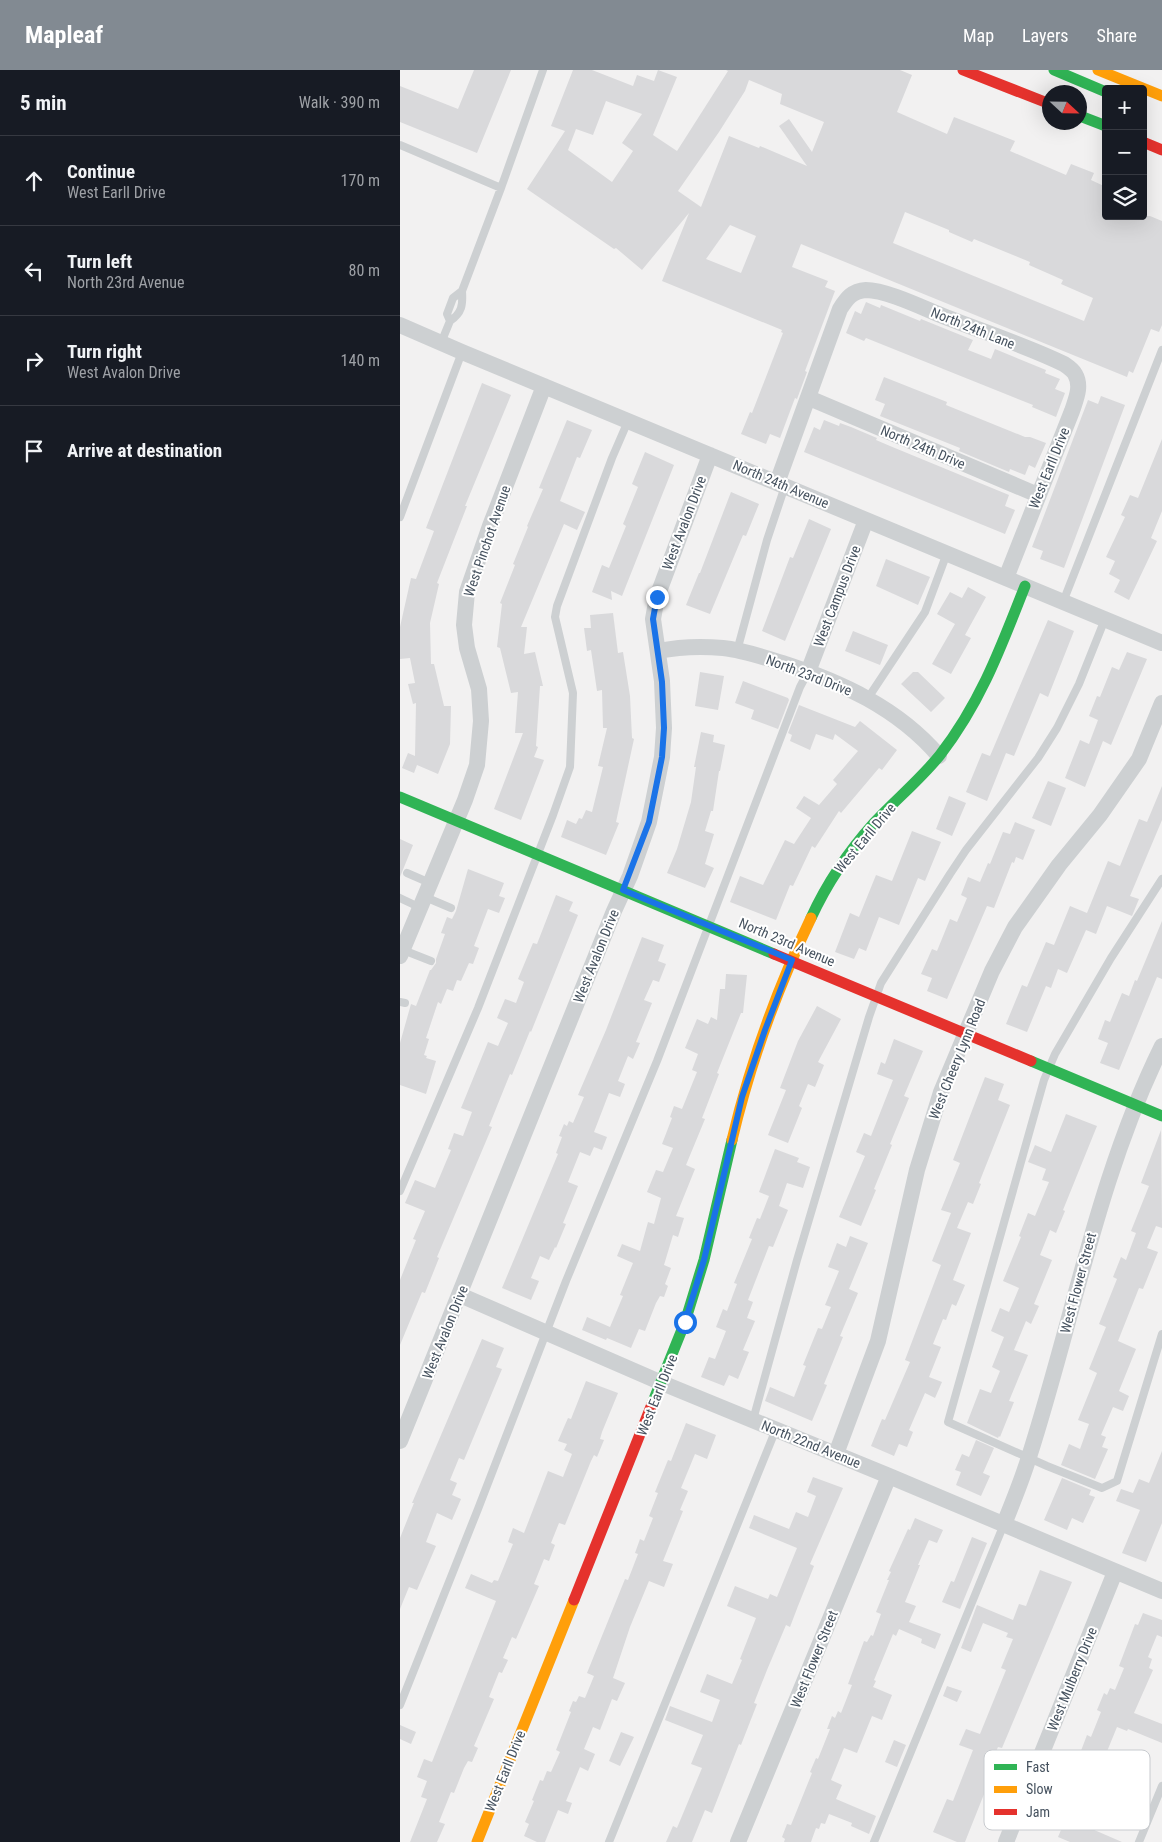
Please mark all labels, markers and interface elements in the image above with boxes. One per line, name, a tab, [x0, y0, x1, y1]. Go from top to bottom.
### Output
text: Mapleaf	[25, 21, 103, 49]
text: Map	[963, 25, 994, 46]
text: Layers	[1022, 25, 1069, 46]
text: Share	[1097, 25, 1137, 46]
north arrow	[1042, 85, 1087, 130]
map controls	[1102, 85, 1147, 220]
button: +	[1102, 85, 1147, 130]
text: 5 min	[20, 91, 67, 115]
text: Walk · 390 m	[299, 93, 380, 112]
button: −	[1102, 130, 1147, 175]
text: Continue	[67, 160, 135, 183]
icon: ahead	[20, 167, 48, 195]
text: 170 m	[341, 171, 380, 190]
button: layers	[1102, 175, 1147, 220]
text: West Earll Drive	[67, 183, 166, 202]
text: Turn left	[67, 250, 132, 273]
icon: left	[20, 257, 48, 285]
text: 80 m	[348, 261, 380, 280]
text: North 23rd Avenue	[67, 273, 185, 292]
street label: North 24th Lane	[929, 304, 1018, 352]
text: Turn right	[67, 340, 142, 363]
icon: right	[20, 347, 48, 375]
text: 140 m	[341, 351, 380, 370]
text: West Avalon Drive	[67, 363, 180, 382]
street label: North 24th Drive	[878, 422, 968, 472]
street label: West Earll Drive	[1025, 425, 1073, 511]
icon: arrive	[20, 437, 48, 465]
text: Arrive at destination	[67, 439, 222, 462]
street label: North 24th Avenue	[731, 457, 832, 512]
street label: West Avalon Drive	[659, 473, 709, 572]
street label: West Pinchot Avenue	[460, 483, 514, 599]
street label: West Campus Drive	[810, 543, 864, 649]
route end	[646, 586, 669, 609]
street label: North 23rd Drive	[764, 651, 855, 699]
street label: West Earll Drive	[831, 799, 899, 876]
street label: West Avalon Drive	[570, 907, 622, 1005]
street label: North 23rd Avenue	[737, 915, 838, 970]
street label: West Cheery Lynn Road	[926, 996, 988, 1122]
street label: West Flower Street	[1057, 1231, 1099, 1335]
street label: West Avalon Drive	[419, 1283, 471, 1381]
route start	[674, 1311, 697, 1334]
street label: West Earll Drive	[633, 1352, 681, 1438]
street label: North 22nd Avenue	[759, 1417, 863, 1471]
street label: West Flower Street	[787, 1608, 841, 1710]
street label: West Mulberry Drive	[1044, 1624, 1100, 1733]
street label: West Earll Drive	[481, 1728, 529, 1814]
legend	[984, 1750, 1150, 1830]
text: Fast	[1026, 1759, 1050, 1775]
text: Slow	[1026, 1781, 1053, 1797]
text: Jam	[1026, 1804, 1050, 1820]

